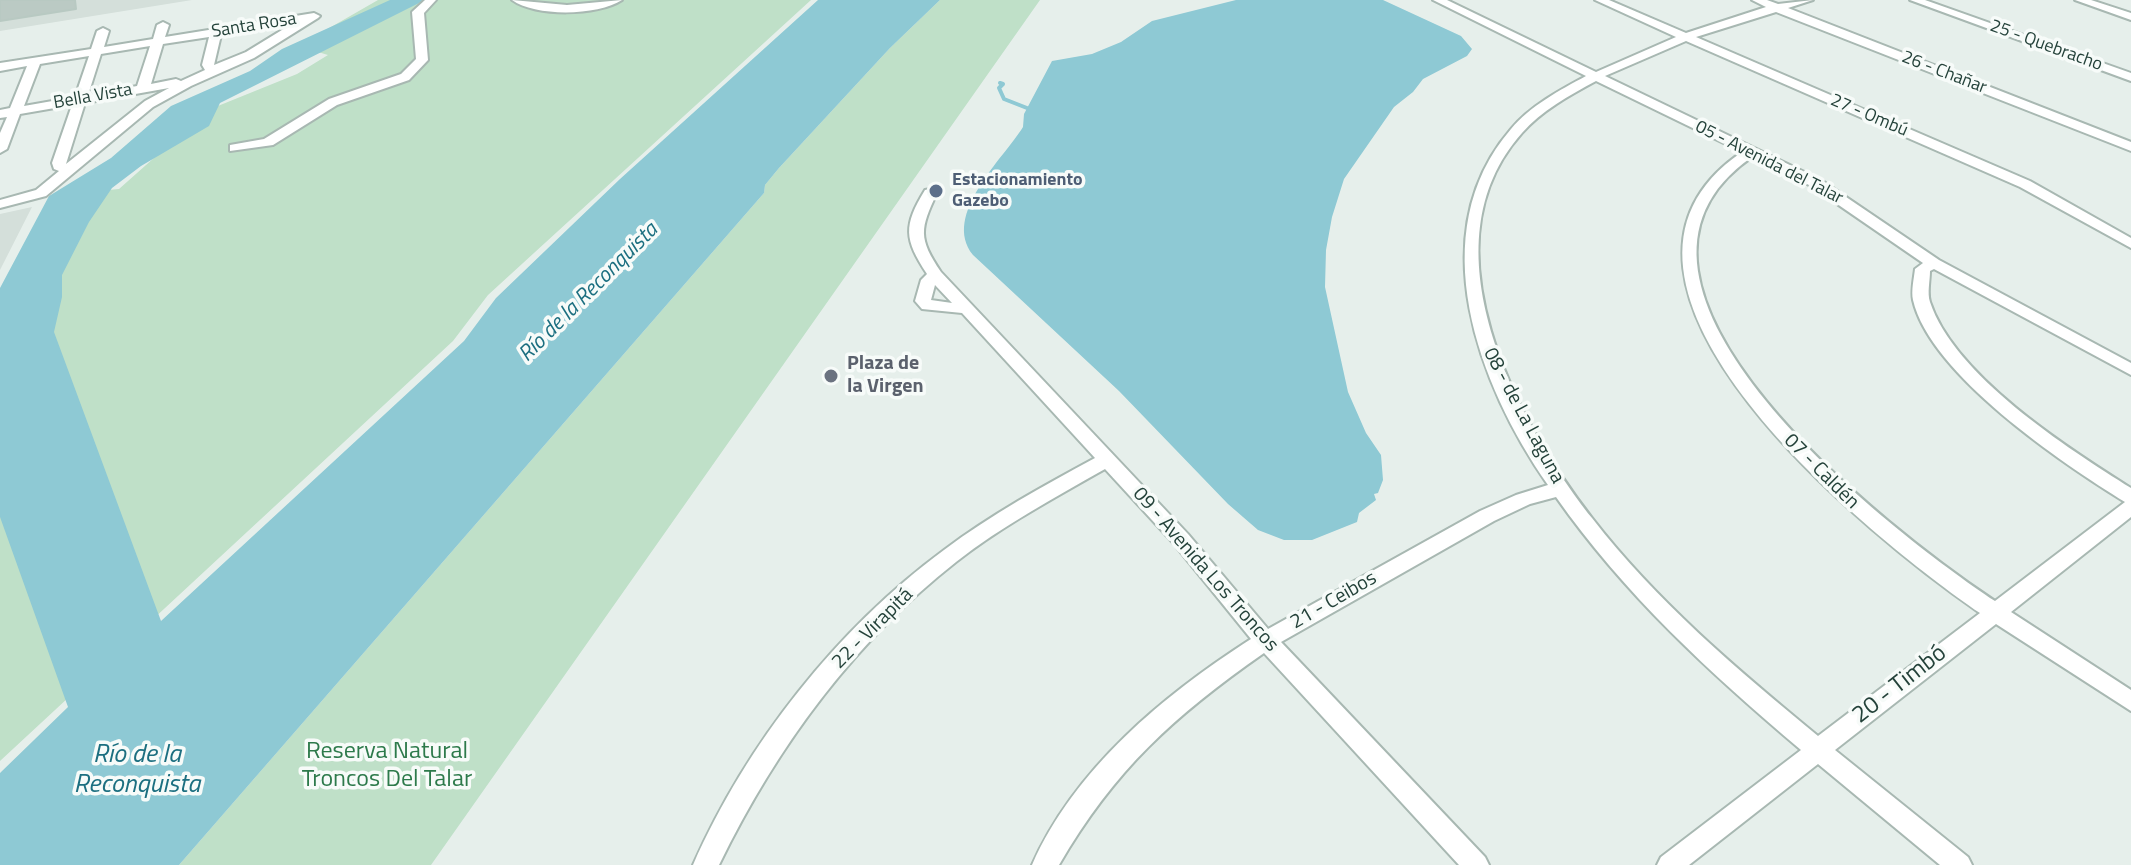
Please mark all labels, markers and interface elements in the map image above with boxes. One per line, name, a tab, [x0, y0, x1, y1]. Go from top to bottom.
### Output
street label: Santa Rosa	[210, 9, 298, 43]
street label: 25 - Quebracho	[1987, 16, 2105, 76]
street label: 26 - Chañar	[1898, 47, 1990, 99]
street label: Bella Vista	[52, 79, 134, 115]
street label: 27 - Ombú	[1827, 90, 1911, 142]
street label: 05 - Avenida del Talar	[1691, 116, 1847, 210]
place label: Estacionamiento Gazebo	[952, 170, 1083, 212]
marker: Estacionamiento Gazebo	[927, 182, 945, 200]
water label: Río de la Reconquista	[514, 218, 664, 368]
street label: 08 - de La Laguna	[1477, 344, 1569, 488]
place label: Plaza de la Virgen	[847, 352, 924, 399]
marker: Plaza de la Virgen	[822, 367, 840, 385]
street label: 07 - Caldén	[1778, 429, 1864, 515]
street label: 09 - Avenida Los Troncos	[1127, 483, 1283, 657]
street label: 21 - Ceibos	[1287, 567, 1381, 635]
street label: 22 - Virapitá	[827, 583, 919, 675]
street label: 20 - Timbó	[1847, 639, 1953, 731]
park label: Reserva Natural Troncos Del Talar	[302, 738, 472, 794]
water label: Río de la Reconquista	[74, 740, 200, 802]

